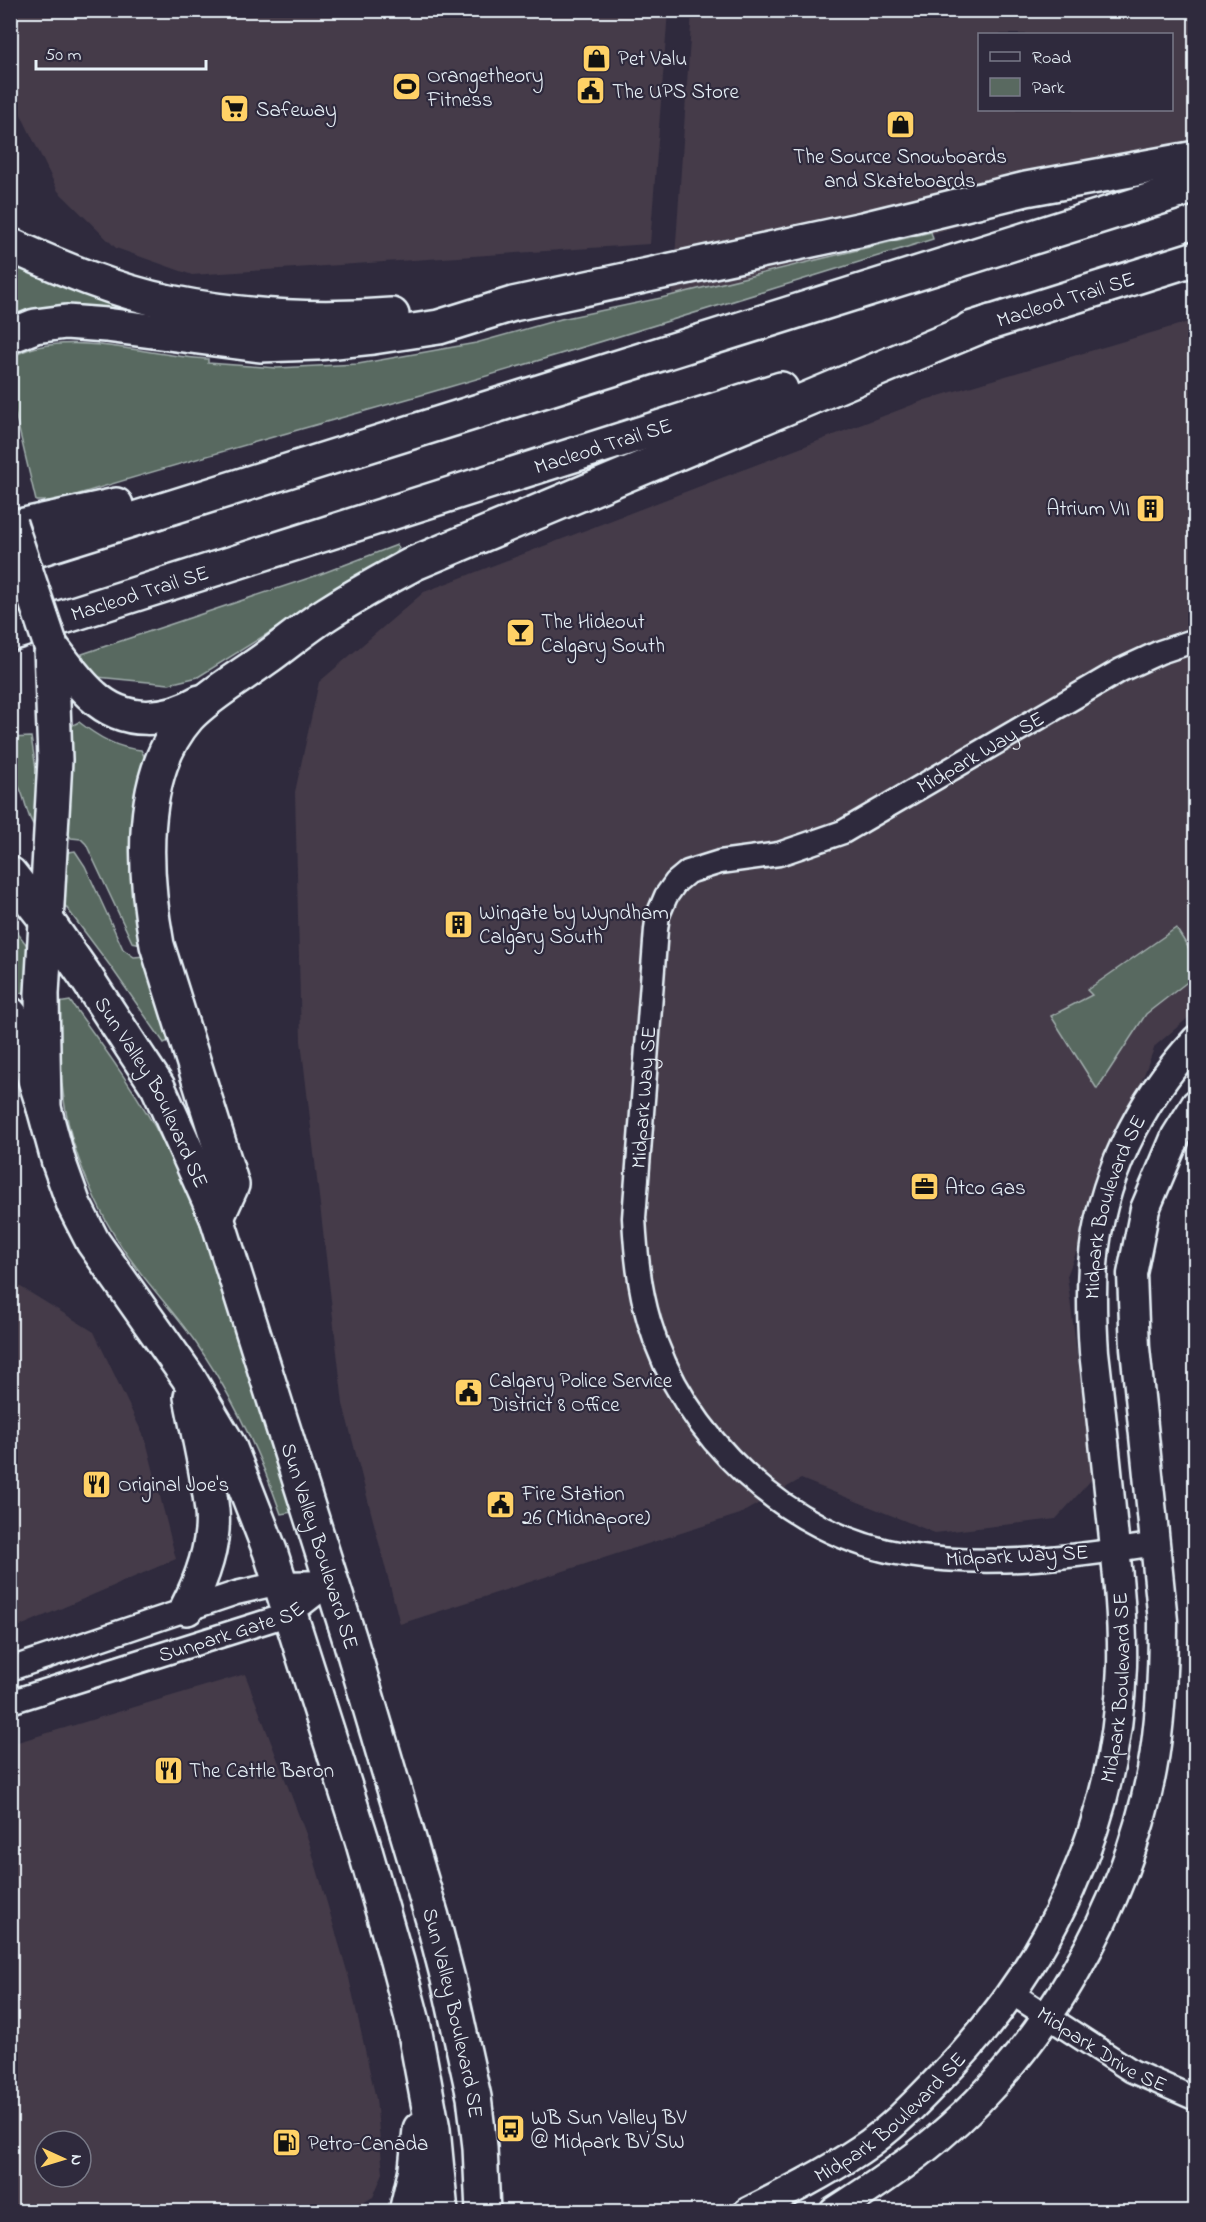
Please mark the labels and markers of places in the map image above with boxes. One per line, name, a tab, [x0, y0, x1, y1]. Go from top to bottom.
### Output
shop icon: Pet Valu	[581, 42, 613, 74]
place label: Pet Valu	[618, 45, 687, 75]
place label: Orangetheory Fitness	[426, 62, 543, 116]
sports icon: Orangetheory Fitness	[390, 71, 422, 103]
public building icon: The UPS Store	[575, 75, 607, 107]
place label: The UPS Store	[612, 78, 740, 108]
supermarket icon: Safeway	[219, 93, 251, 125]
place label: Safeway	[256, 96, 337, 128]
shop icon: The Source Snowboards and Skateboards	[884, 109, 916, 141]
place label: The Source Snowboards and Skateboards	[793, 143, 1007, 197]
building icon: Atrium VII	[1135, 492, 1167, 524]
place label: Atrium VII	[1046, 495, 1130, 525]
place label: The Hideout Calgary South	[541, 608, 665, 664]
bar icon: The Hideout Calgary South	[504, 617, 536, 649]
place label: Wingate by Wyndham Calgary South	[479, 899, 669, 955]
building icon: Wingate by Wyndham Calgary South	[442, 908, 474, 940]
office icon: Atco Gas	[908, 1171, 940, 1203]
place label: Atco Gas	[945, 1174, 1026, 1204]
place label: Calgary Police Service District 8 Office	[488, 1367, 673, 1421]
public building icon: Calgary Police Service District 8 Office	[452, 1376, 484, 1408]
restaurant icon: Original Joe's	[81, 1468, 113, 1500]
place label: Original Joe's	[118, 1471, 229, 1503]
place label: Fire Station 26 (Midnapore)	[521, 1480, 650, 1534]
public building icon: Fire Station 26 (Midnapore)	[485, 1489, 517, 1521]
restaurant icon: The Cattle Baron	[152, 1754, 184, 1786]
place label: The Cattle Baron	[189, 1757, 334, 1787]
place label: WB Sun Valley BV @ Midpark BV SW	[531, 2104, 686, 2158]
bus stop icon: WB Sun Valley BV @ Midpark BV SW	[494, 2113, 526, 2145]
fuel station icon: Petro-Canada	[271, 2127, 303, 2159]
place label: Petro-Canada	[308, 2130, 428, 2160]

